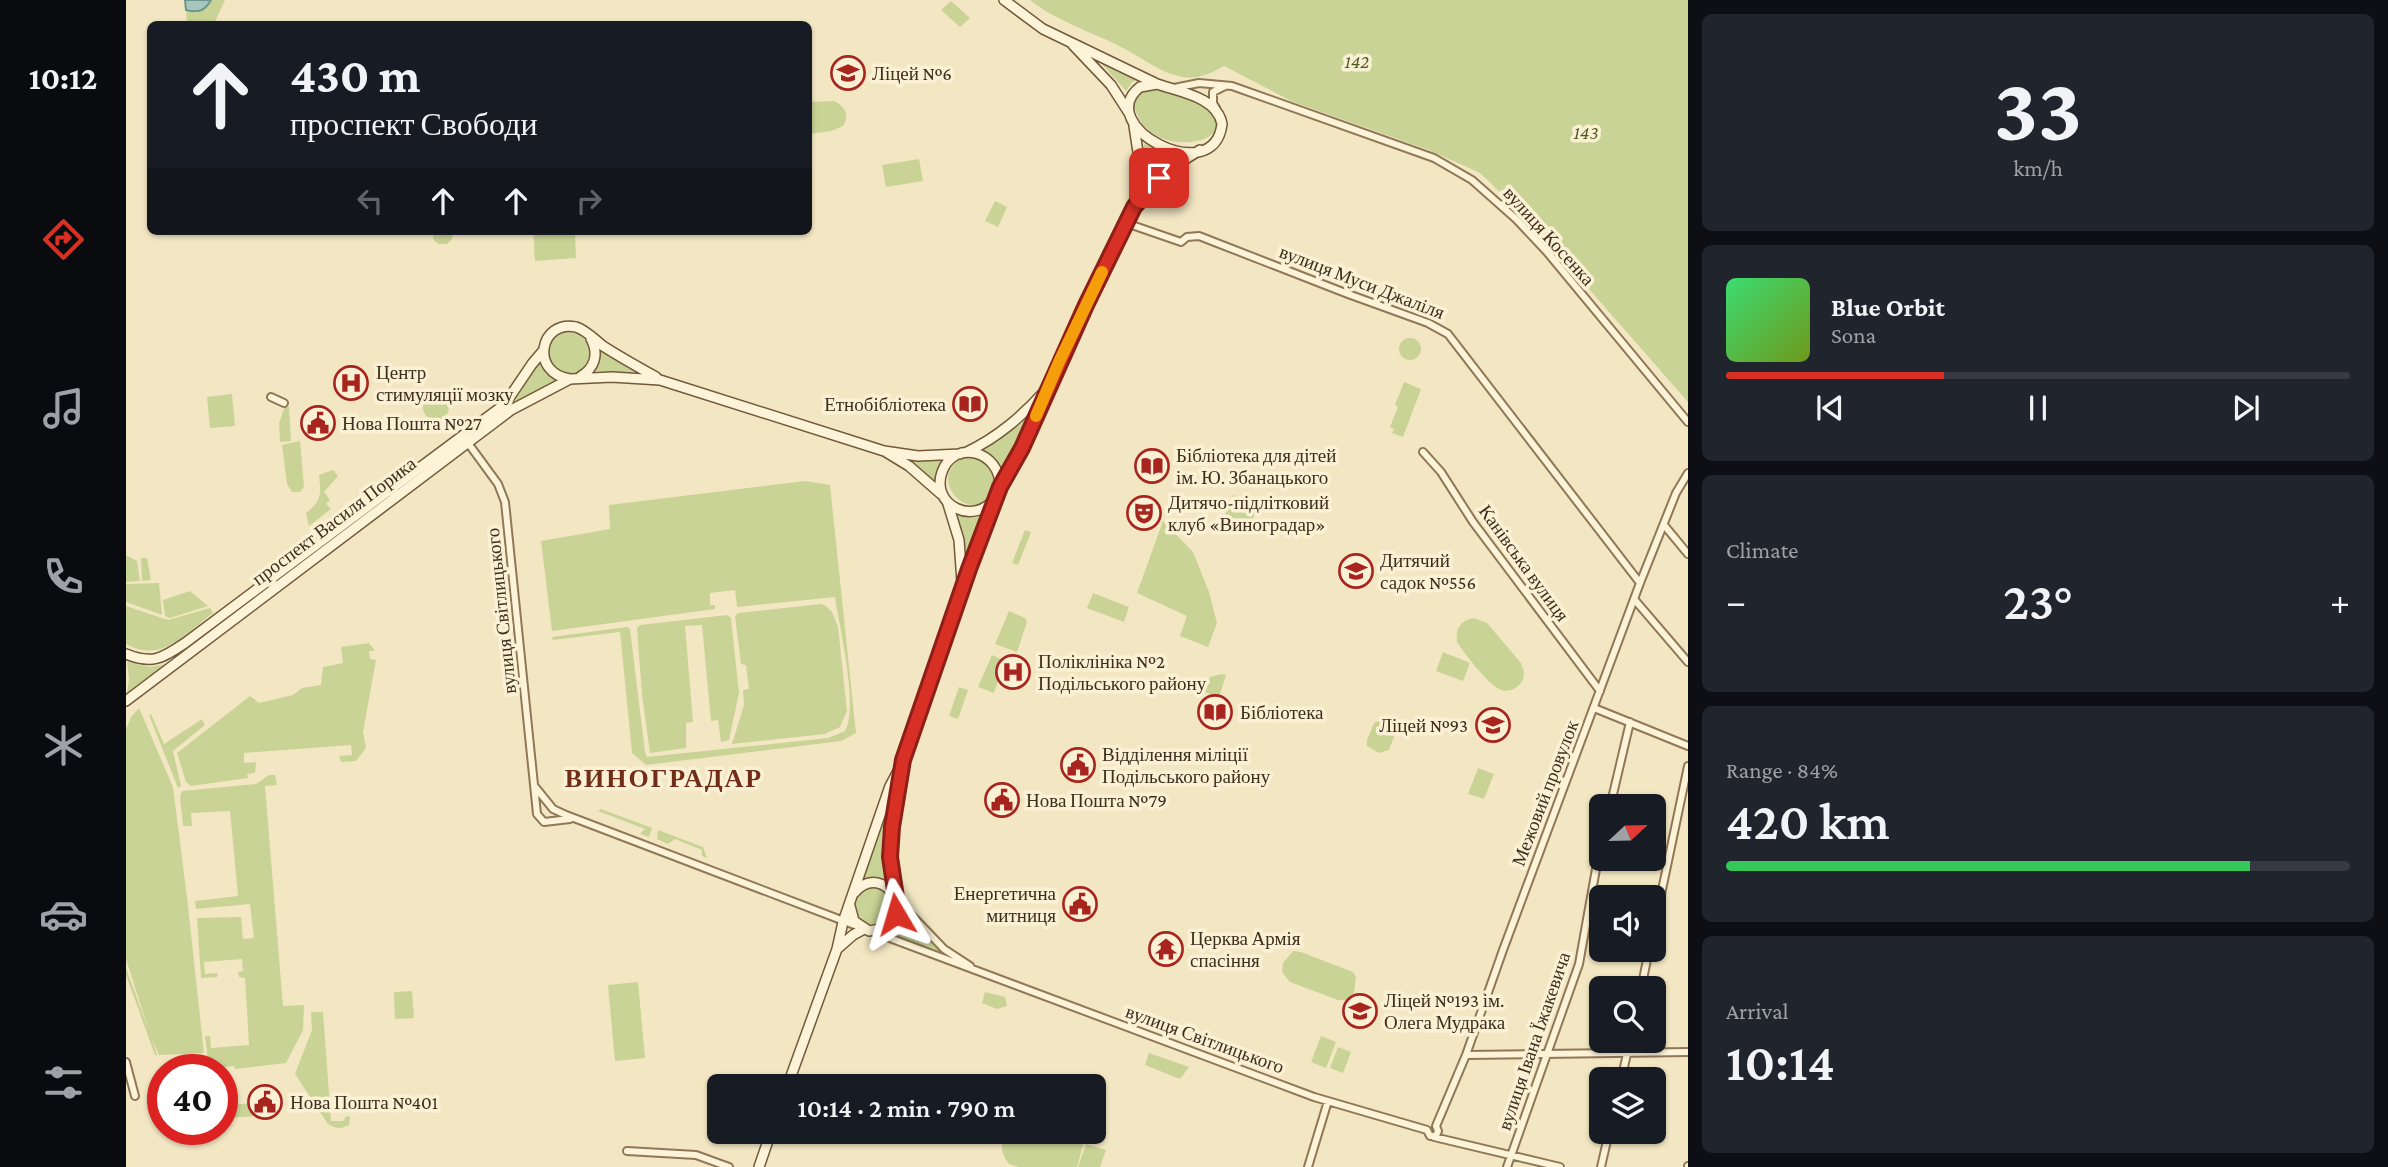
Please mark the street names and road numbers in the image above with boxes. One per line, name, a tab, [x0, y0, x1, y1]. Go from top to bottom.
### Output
street label: вулиця Косенка	[1499, 182, 1599, 290]
street label: вулиця Муси Джаліля	[1277, 241, 1448, 323]
street label: проспект Василя Порика	[248, 452, 420, 589]
street label: Канівська вулиця	[1475, 501, 1573, 626]
street label: вулиця Світлицького	[482, 527, 520, 695]
street label: Межовий провулок	[1508, 716, 1583, 869]
street label: вулиця Івана Їжакевича	[1494, 949, 1575, 1133]
street label: вулиця Світлицького	[1123, 1001, 1287, 1077]

